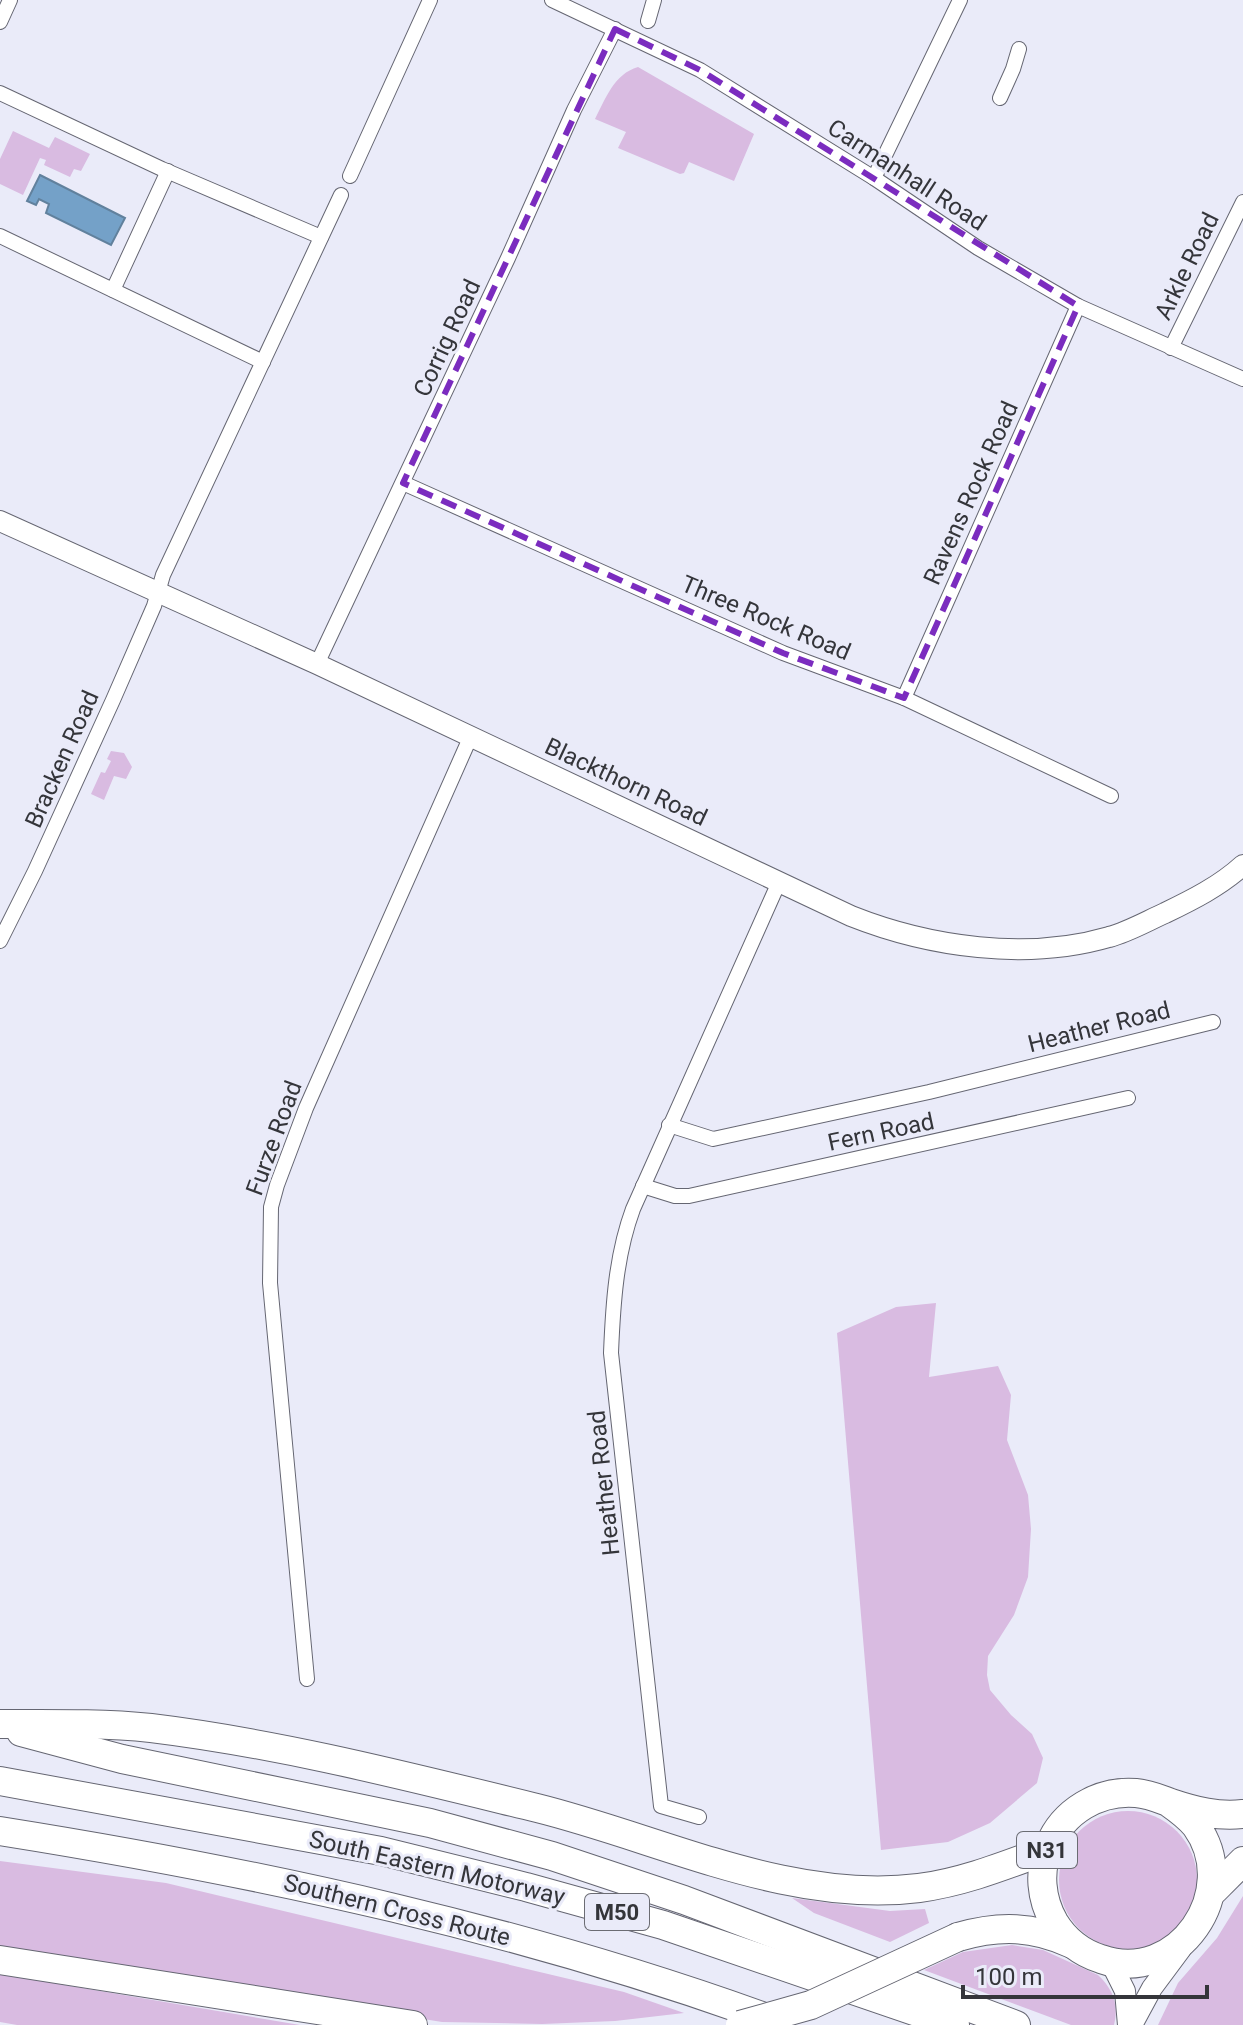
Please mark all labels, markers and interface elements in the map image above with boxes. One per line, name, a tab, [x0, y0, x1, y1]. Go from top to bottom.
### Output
street label: Carmanhall Road	[823, 113, 991, 237]
street label: Arkle Road	[1149, 208, 1225, 324]
street label: Corrig Road	[408, 275, 486, 401]
street label: Ravens Rock Road	[918, 397, 1024, 589]
street label: Three Rock Road	[677, 570, 855, 666]
street label: Bracken Road	[19, 686, 105, 832]
street label: Blackthorn Road	[540, 732, 712, 832]
street label: Heather Road	[1025, 996, 1173, 1058]
street label: Furze Road	[240, 1077, 308, 1199]
street label: Fern Road	[825, 1107, 937, 1157]
street label: Heather Road	[582, 1409, 626, 1557]
street label: South Eastern Motorway	[306, 1825, 568, 1911]
road number: N31	[1017, 1832, 1077, 1868]
street label: Southern Cross Route	[281, 1868, 513, 1952]
road number: M50	[585, 1894, 649, 1930]
scale bar	[963, 1949, 1207, 1999]
text: 100 m	[975, 1963, 1042, 1991]

